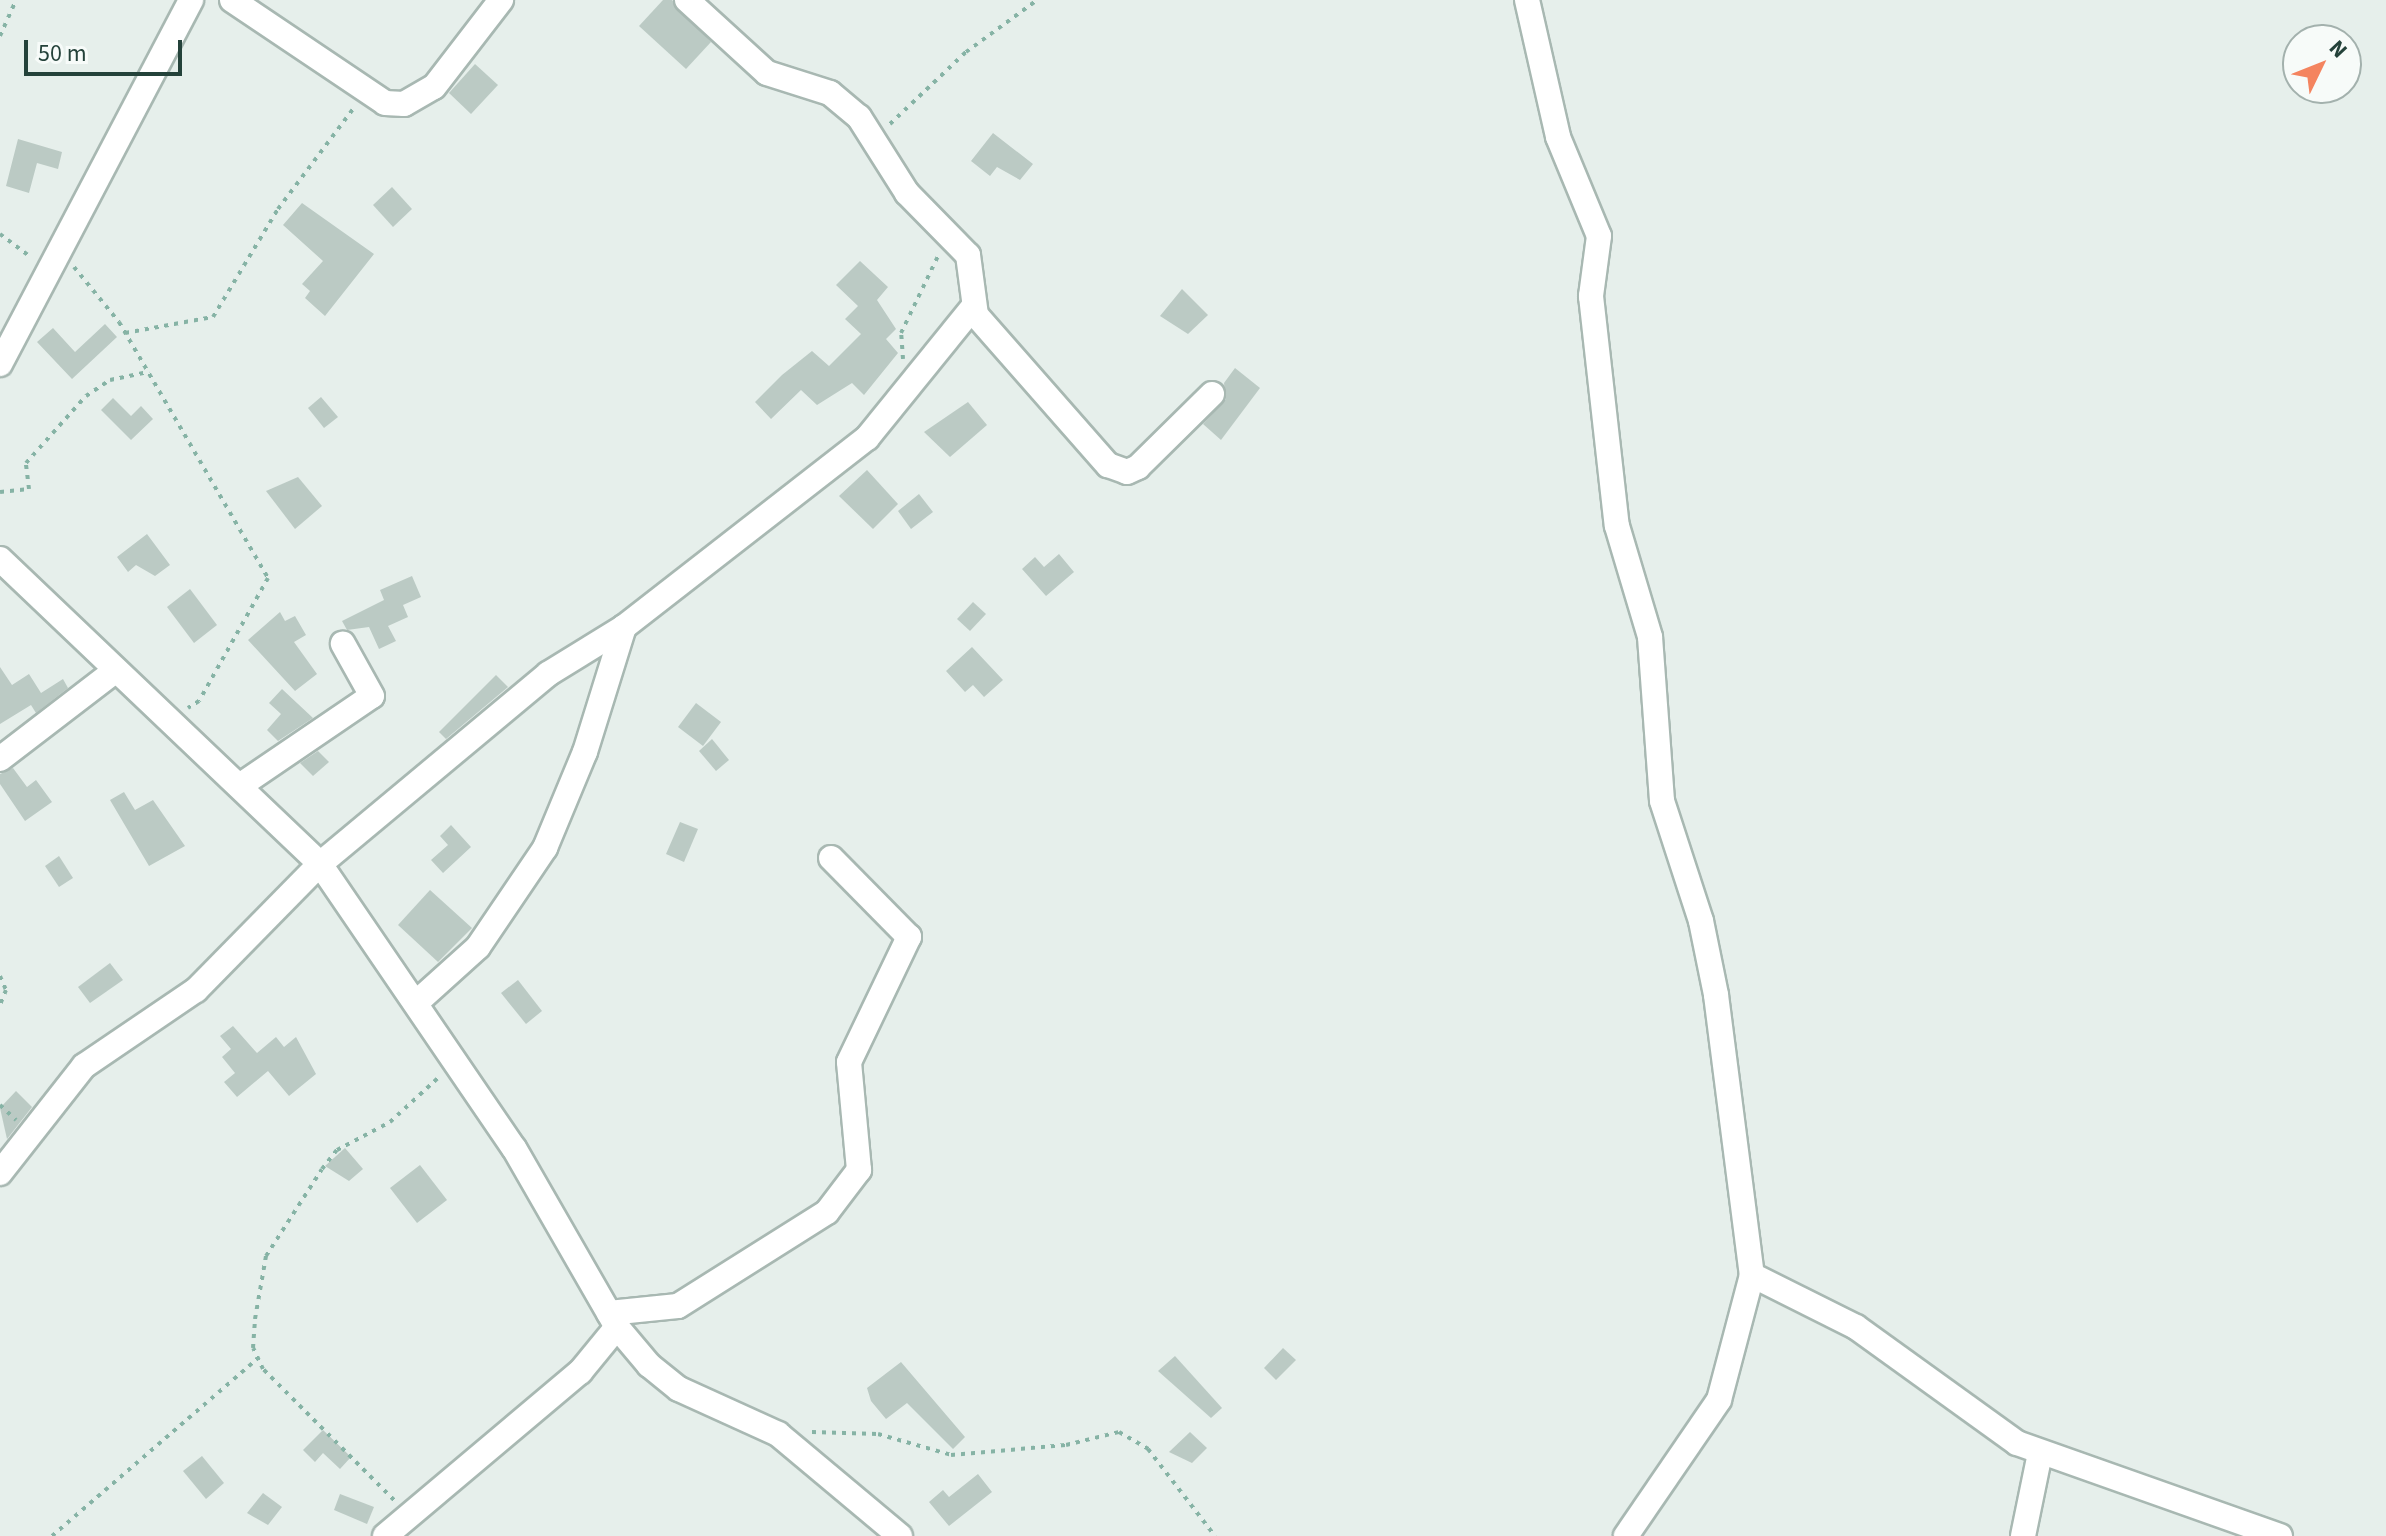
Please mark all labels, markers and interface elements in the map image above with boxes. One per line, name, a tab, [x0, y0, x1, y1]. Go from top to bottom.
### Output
scale bar	[28, 24, 186, 74]
north arrow	[2282, 24, 2362, 104]
text: N	[2321, 33, 2355, 65]
text: 50 m	[38, 36, 87, 71]

